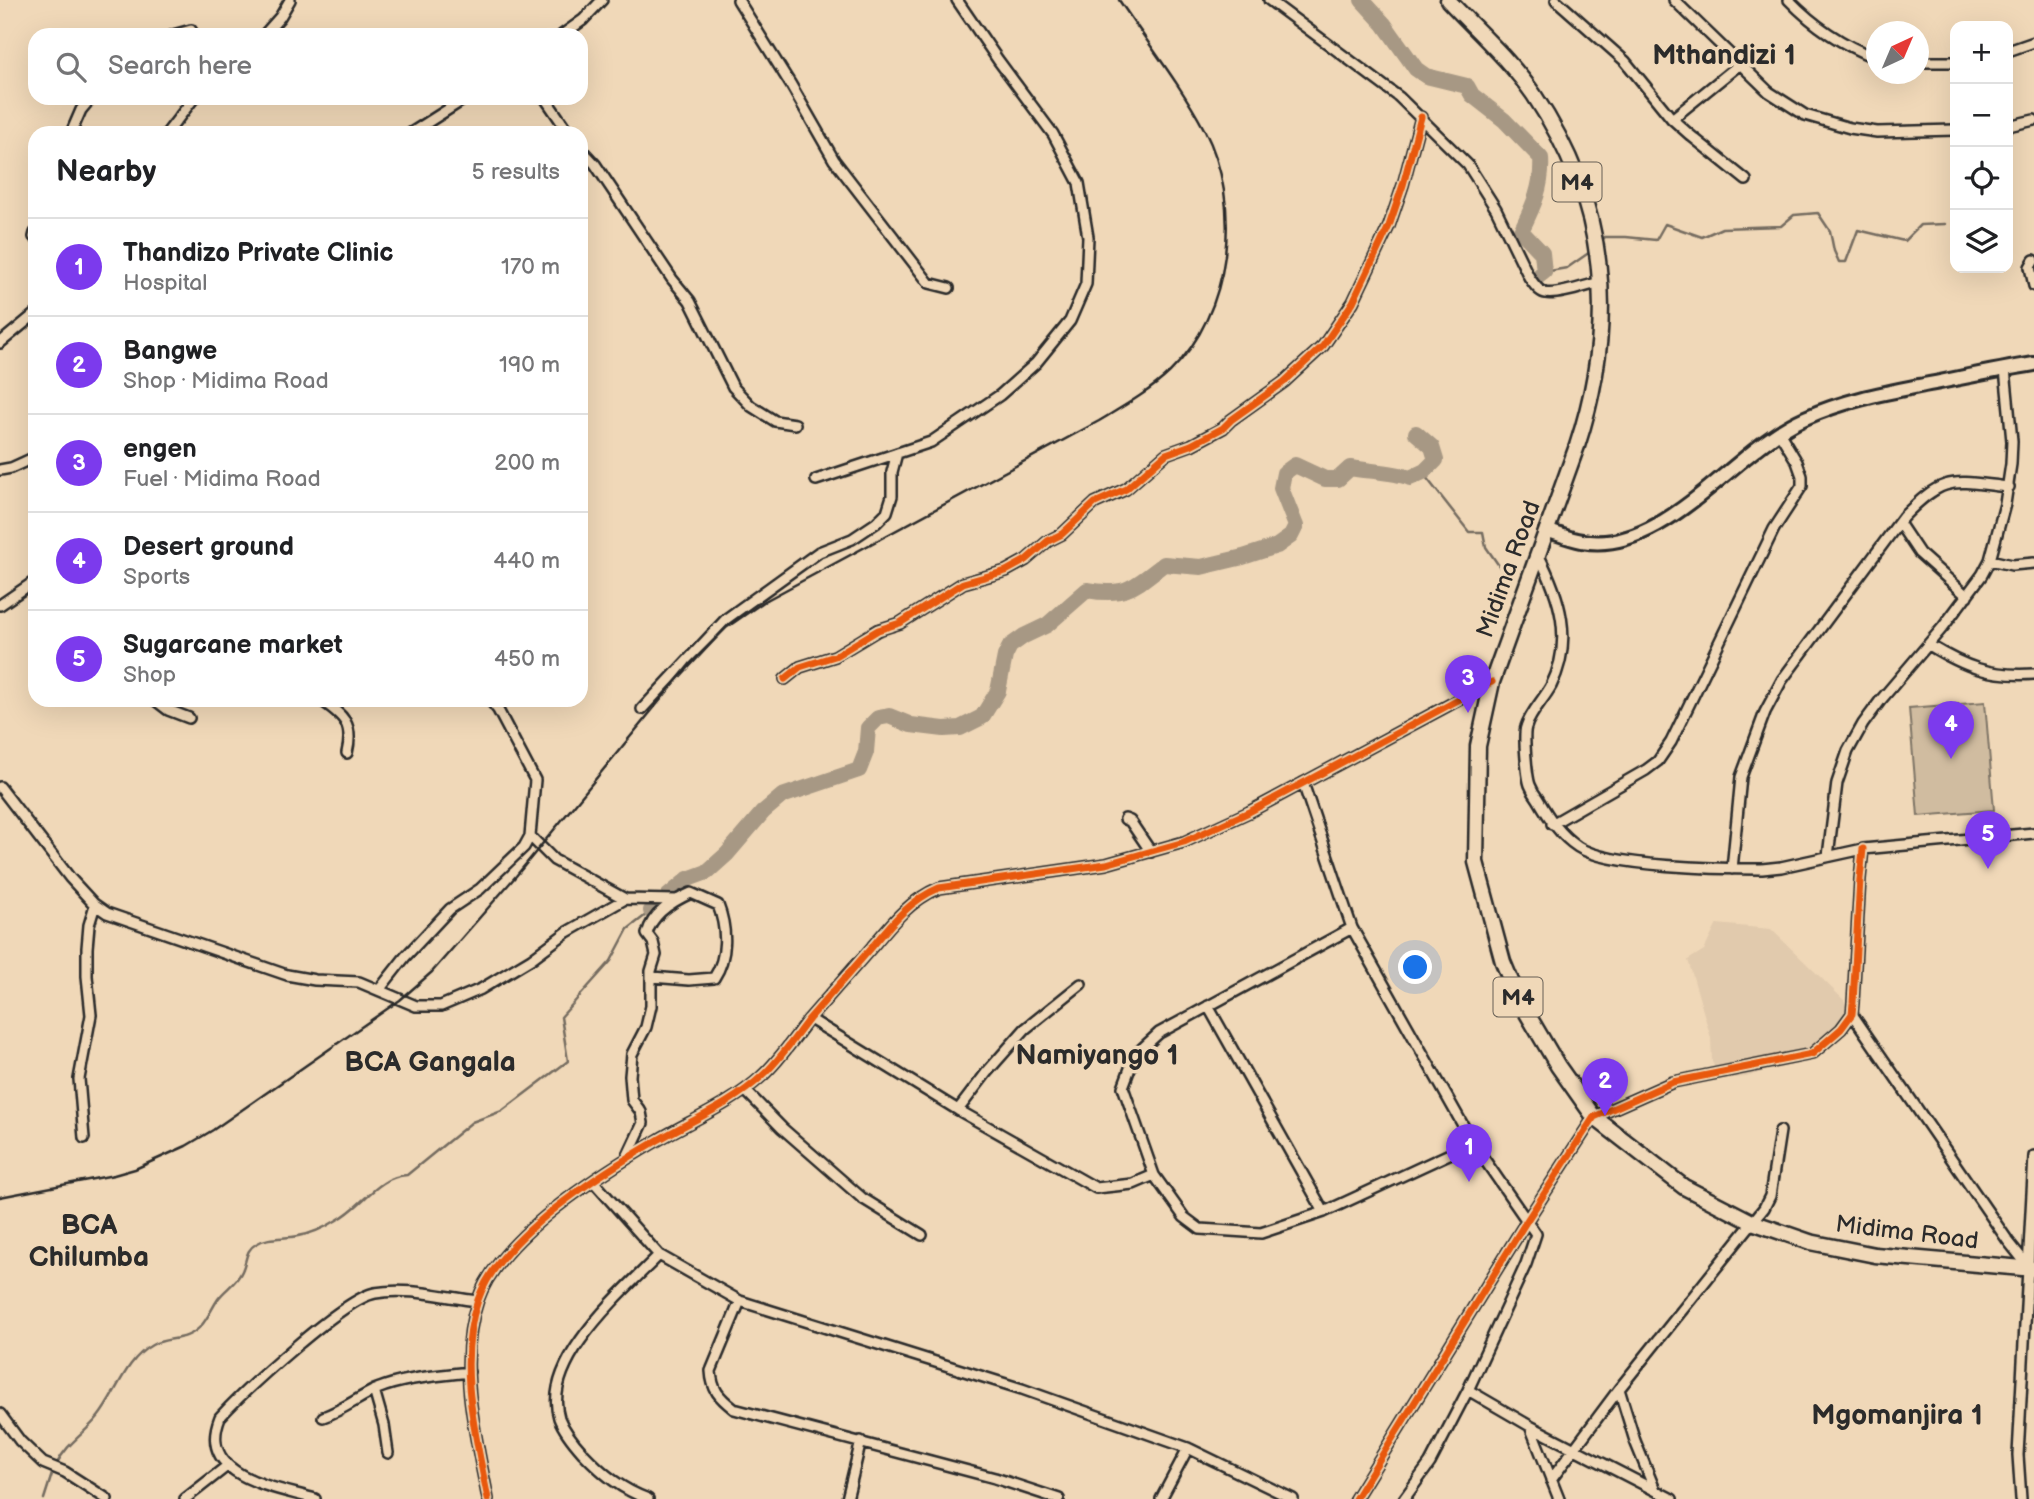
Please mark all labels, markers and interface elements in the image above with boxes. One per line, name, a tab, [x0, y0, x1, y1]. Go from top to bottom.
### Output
north arrow	[1866, 21, 1929, 84]
map controls	[1950, 21, 2013, 273]
button: +	[1950, 21, 2013, 84]
search box	[28, 28, 588, 105]
district label: Mthandizi 1	[1652, 39, 1796, 72]
icon: search	[52, 48, 90, 86]
text: Search here	[108, 51, 252, 82]
button: −	[1950, 84, 2013, 147]
button: locate	[1950, 147, 2013, 210]
text: Nearby	[56, 154, 156, 190]
text: 5 results	[472, 158, 560, 186]
road number: M4	[1552, 162, 1602, 202]
button: layers	[1950, 210, 2013, 273]
text: Thandizo Private Clinic	[123, 238, 394, 269]
text: 1	[74, 253, 84, 281]
text: 170 m	[501, 253, 560, 281]
text: Hospital	[123, 269, 208, 297]
text: Bangwe	[123, 336, 217, 367]
text: 2	[72, 351, 86, 379]
text: 190 m	[499, 351, 560, 379]
text: Shop · Midima Road	[123, 367, 329, 395]
text: engen	[123, 434, 197, 465]
text: 3	[72, 449, 86, 477]
text: 200 m	[494, 449, 560, 477]
text: Fuel · Midima Road	[123, 465, 321, 493]
street label: Midima Road	[1470, 497, 1547, 642]
text: Desert ground	[123, 532, 294, 563]
text: 4	[72, 547, 86, 575]
text: 440 m	[493, 547, 560, 575]
text: Sports	[123, 563, 190, 591]
text: Sugarcane market	[123, 630, 343, 661]
text: 5	[72, 645, 86, 673]
text: 450 m	[494, 645, 560, 673]
pin: 3	[1445, 655, 1491, 713]
text: Shop	[123, 661, 176, 689]
pin: 4	[1928, 701, 1974, 759]
pin: 5	[1965, 811, 2011, 869]
your location	[1398, 950, 1432, 984]
road number: M4	[1494, 978, 1542, 1016]
district label: Namiyango 1	[1015, 1039, 1179, 1072]
district label: BCA Gangala	[344, 1046, 516, 1079]
pin: 2	[1582, 1058, 1628, 1116]
pin: 1	[1446, 1124, 1492, 1182]
district label: BCA Chilumba	[29, 1209, 149, 1274]
street label: Midima Road	[1834, 1209, 1980, 1256]
district label: Mgomanjira 1	[1811, 1399, 1983, 1432]

